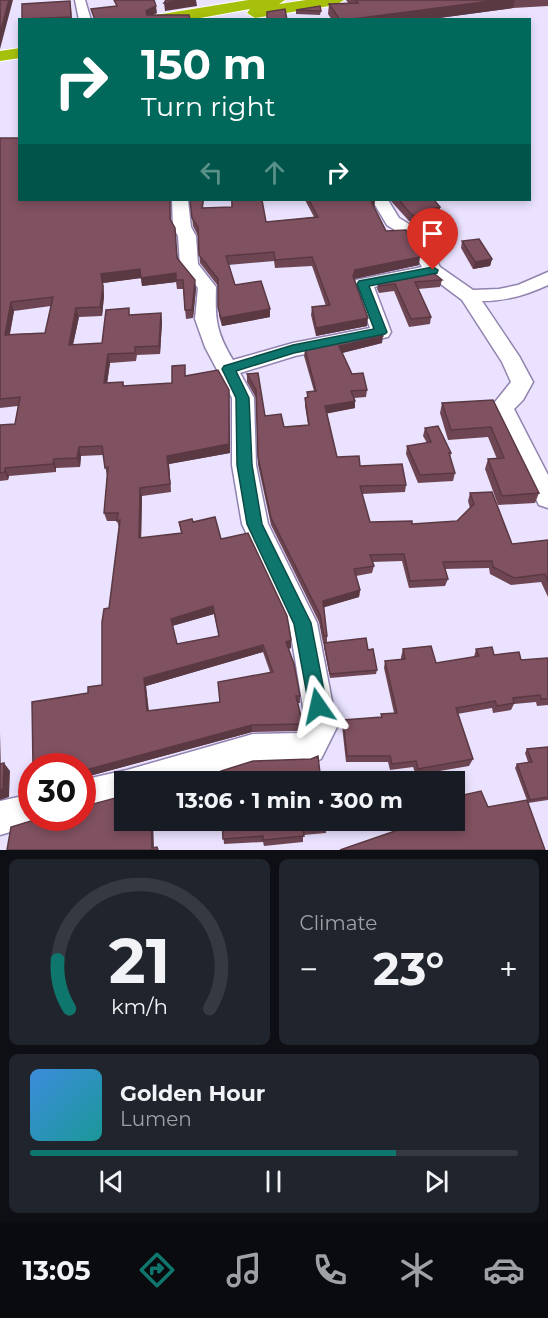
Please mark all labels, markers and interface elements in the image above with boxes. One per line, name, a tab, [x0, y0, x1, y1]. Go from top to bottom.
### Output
text: 150 m	[141, 38, 267, 90]
icon: right	[42, 42, 120, 120]
text: Turn right	[141, 90, 276, 123]
icon: left	[195, 156, 228, 189]
icon: ahead	[258, 156, 291, 189]
icon: right	[321, 156, 354, 189]
pin	[407, 208, 458, 270]
icon: arrive	[416, 217, 449, 250]
position arrow	[286, 674, 350, 738]
speed limit sign: 30	[18, 753, 96, 831]
text: 13:06 · 1 min · 300 m	[176, 787, 403, 814]
text: Climate	[300, 911, 377, 935]
text: 21	[109, 923, 170, 999]
text: 23°	[373, 941, 444, 996]
text: −	[300, 949, 318, 989]
text: +	[499, 949, 518, 989]
text: km/h	[111, 993, 168, 1019]
text: Golden Hour	[120, 1080, 265, 1107]
text: Lumen	[120, 1107, 192, 1131]
icon: previous	[95, 1165, 128, 1198]
icon: pause	[257, 1165, 290, 1198]
icon: next	[420, 1165, 453, 1198]
icon: directions	[136, 1249, 178, 1291]
icon: music	[223, 1249, 265, 1291]
icon: phone	[309, 1249, 351, 1291]
icon: climate	[396, 1249, 438, 1291]
icon: car	[483, 1249, 525, 1291]
text: 13:05	[22, 1254, 91, 1287]

